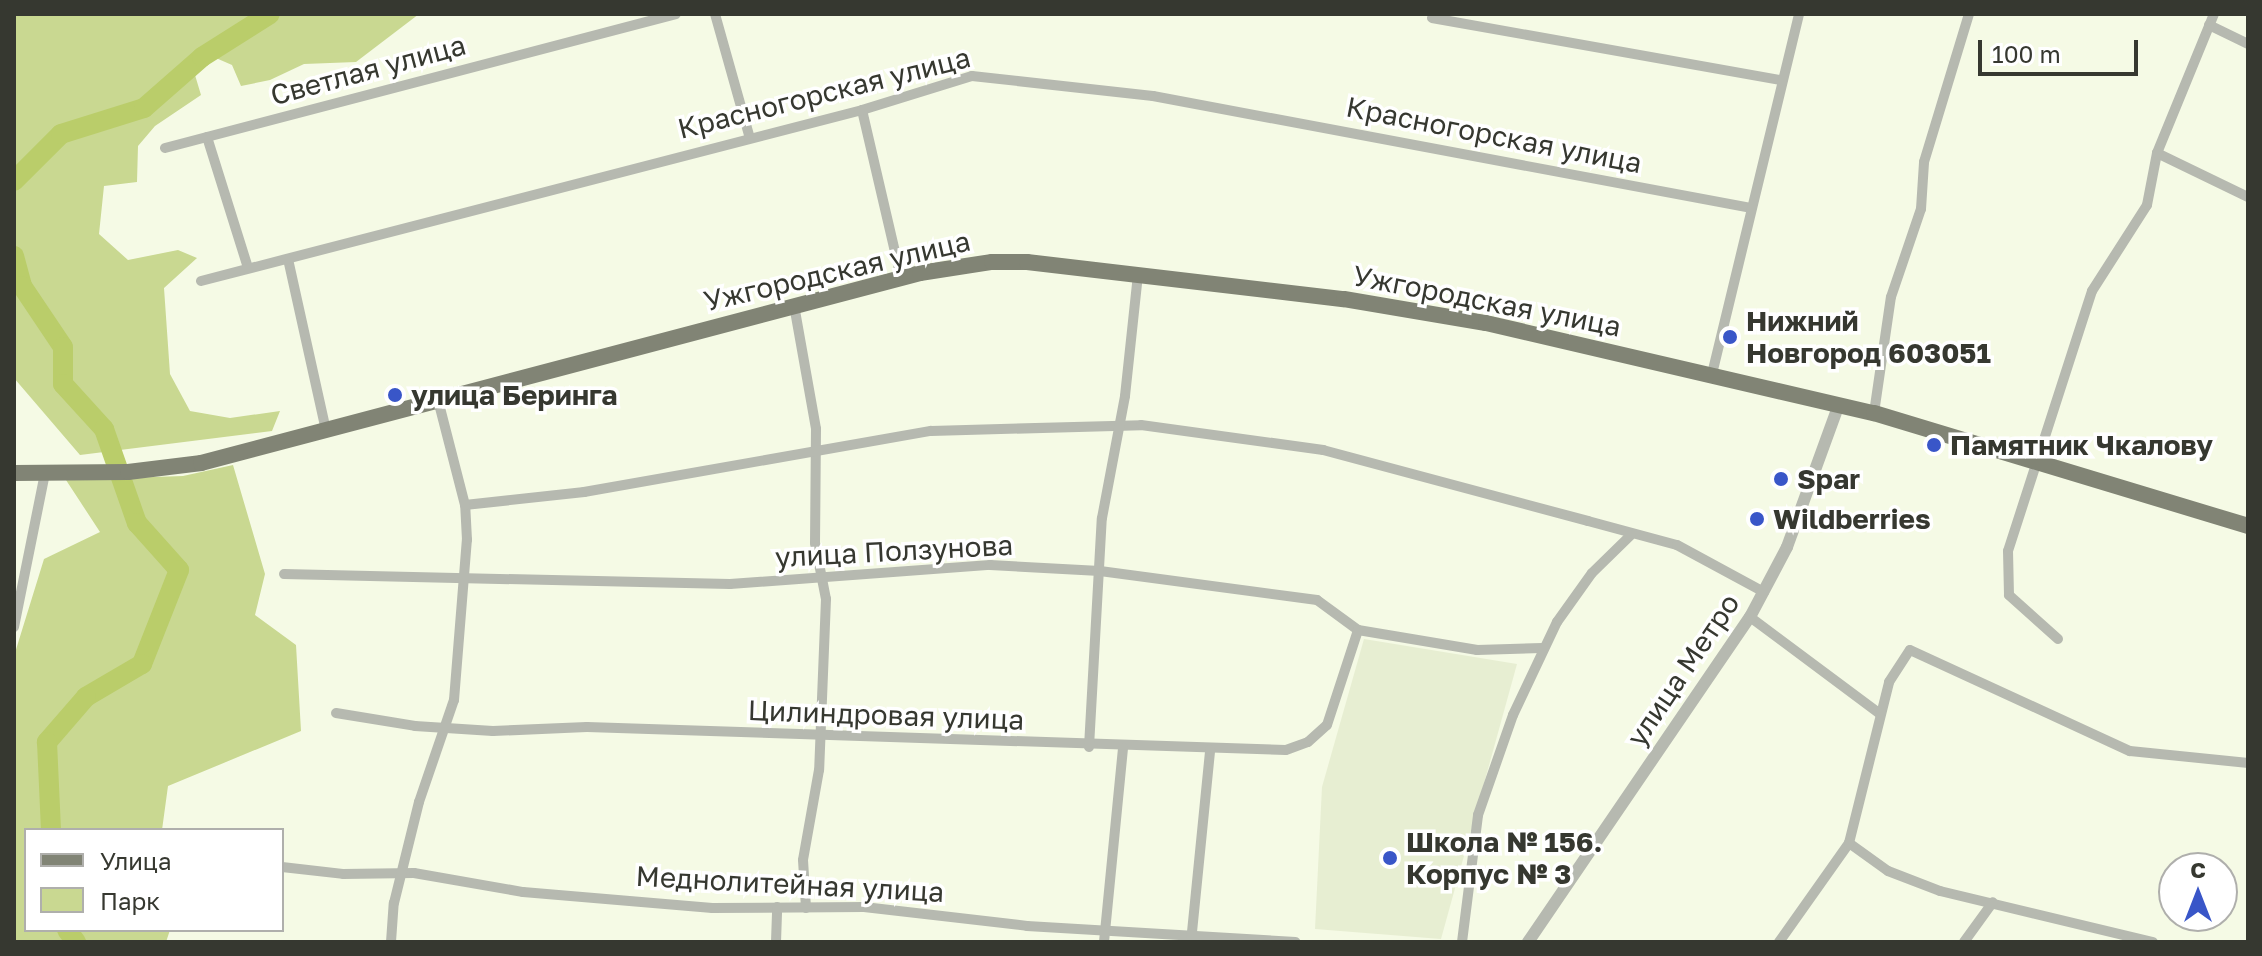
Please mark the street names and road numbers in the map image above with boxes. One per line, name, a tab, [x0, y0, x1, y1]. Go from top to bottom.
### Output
street label: Светлая улица	[267, 28, 469, 112]
street label: Красногорская улица	[674, 40, 974, 146]
street label: Красногорская улица	[1343, 90, 1645, 180]
street label: Ужгородская улица	[700, 224, 974, 318]
street label: Ужгородская улица	[1350, 259, 1624, 343]
street label: улица Ползунова	[774, 528, 1014, 574]
street label: улица Метро	[1620, 587, 1746, 753]
street label: Цилиндровая улица	[747, 693, 1025, 737]
street label: Меднолитейная улица	[635, 859, 945, 909]

